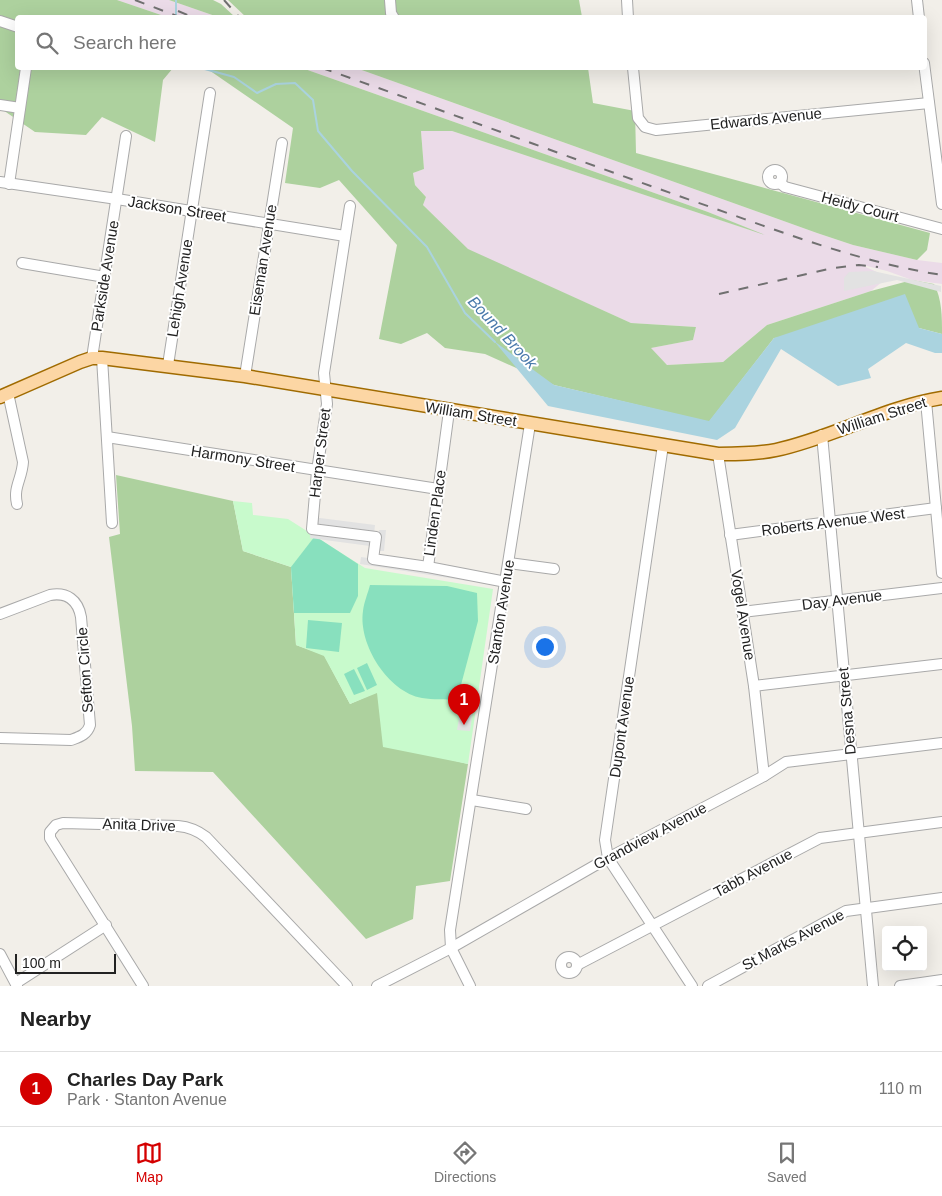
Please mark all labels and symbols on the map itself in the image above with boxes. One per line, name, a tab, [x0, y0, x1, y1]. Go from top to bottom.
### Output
street label: Edwards Avenue	[709, 104, 823, 133]
street label: Heidy Court	[820, 188, 901, 225]
street label: Jackson Street	[127, 192, 228, 225]
street label: Eiseman Avenue	[245, 203, 280, 317]
street label: Parkside Avenue	[87, 219, 122, 333]
street label: Lehigh Avenue	[163, 238, 196, 338]
water label: Bound Brook	[465, 293, 541, 373]
street label: William Street	[835, 393, 929, 438]
street label: William Street	[424, 398, 519, 429]
street label: Harper Street	[306, 406, 334, 499]
street label: Harmony Street	[190, 442, 297, 475]
street label: Linden Place	[420, 469, 449, 557]
street label: Roberts Avenue West	[760, 504, 907, 539]
street label: Stanton Avenue	[484, 558, 517, 665]
street label: Vogel Avenue	[728, 568, 759, 661]
street label: Day Avenue	[801, 586, 883, 613]
street label: Sefton Circle	[73, 627, 96, 713]
your location	[532, 634, 558, 660]
street label: Desna Street	[834, 666, 859, 755]
street label: Dupont Avenue	[606, 675, 637, 779]
pin: 1	[448, 684, 480, 725]
street label: Grandview Avenue	[590, 799, 709, 873]
street label: Anita Drive	[102, 815, 176, 834]
street label: Tabb Avenue	[711, 845, 795, 900]
street label: St Marks Avenue	[739, 905, 847, 974]
scale bar	[15, 951, 116, 974]

